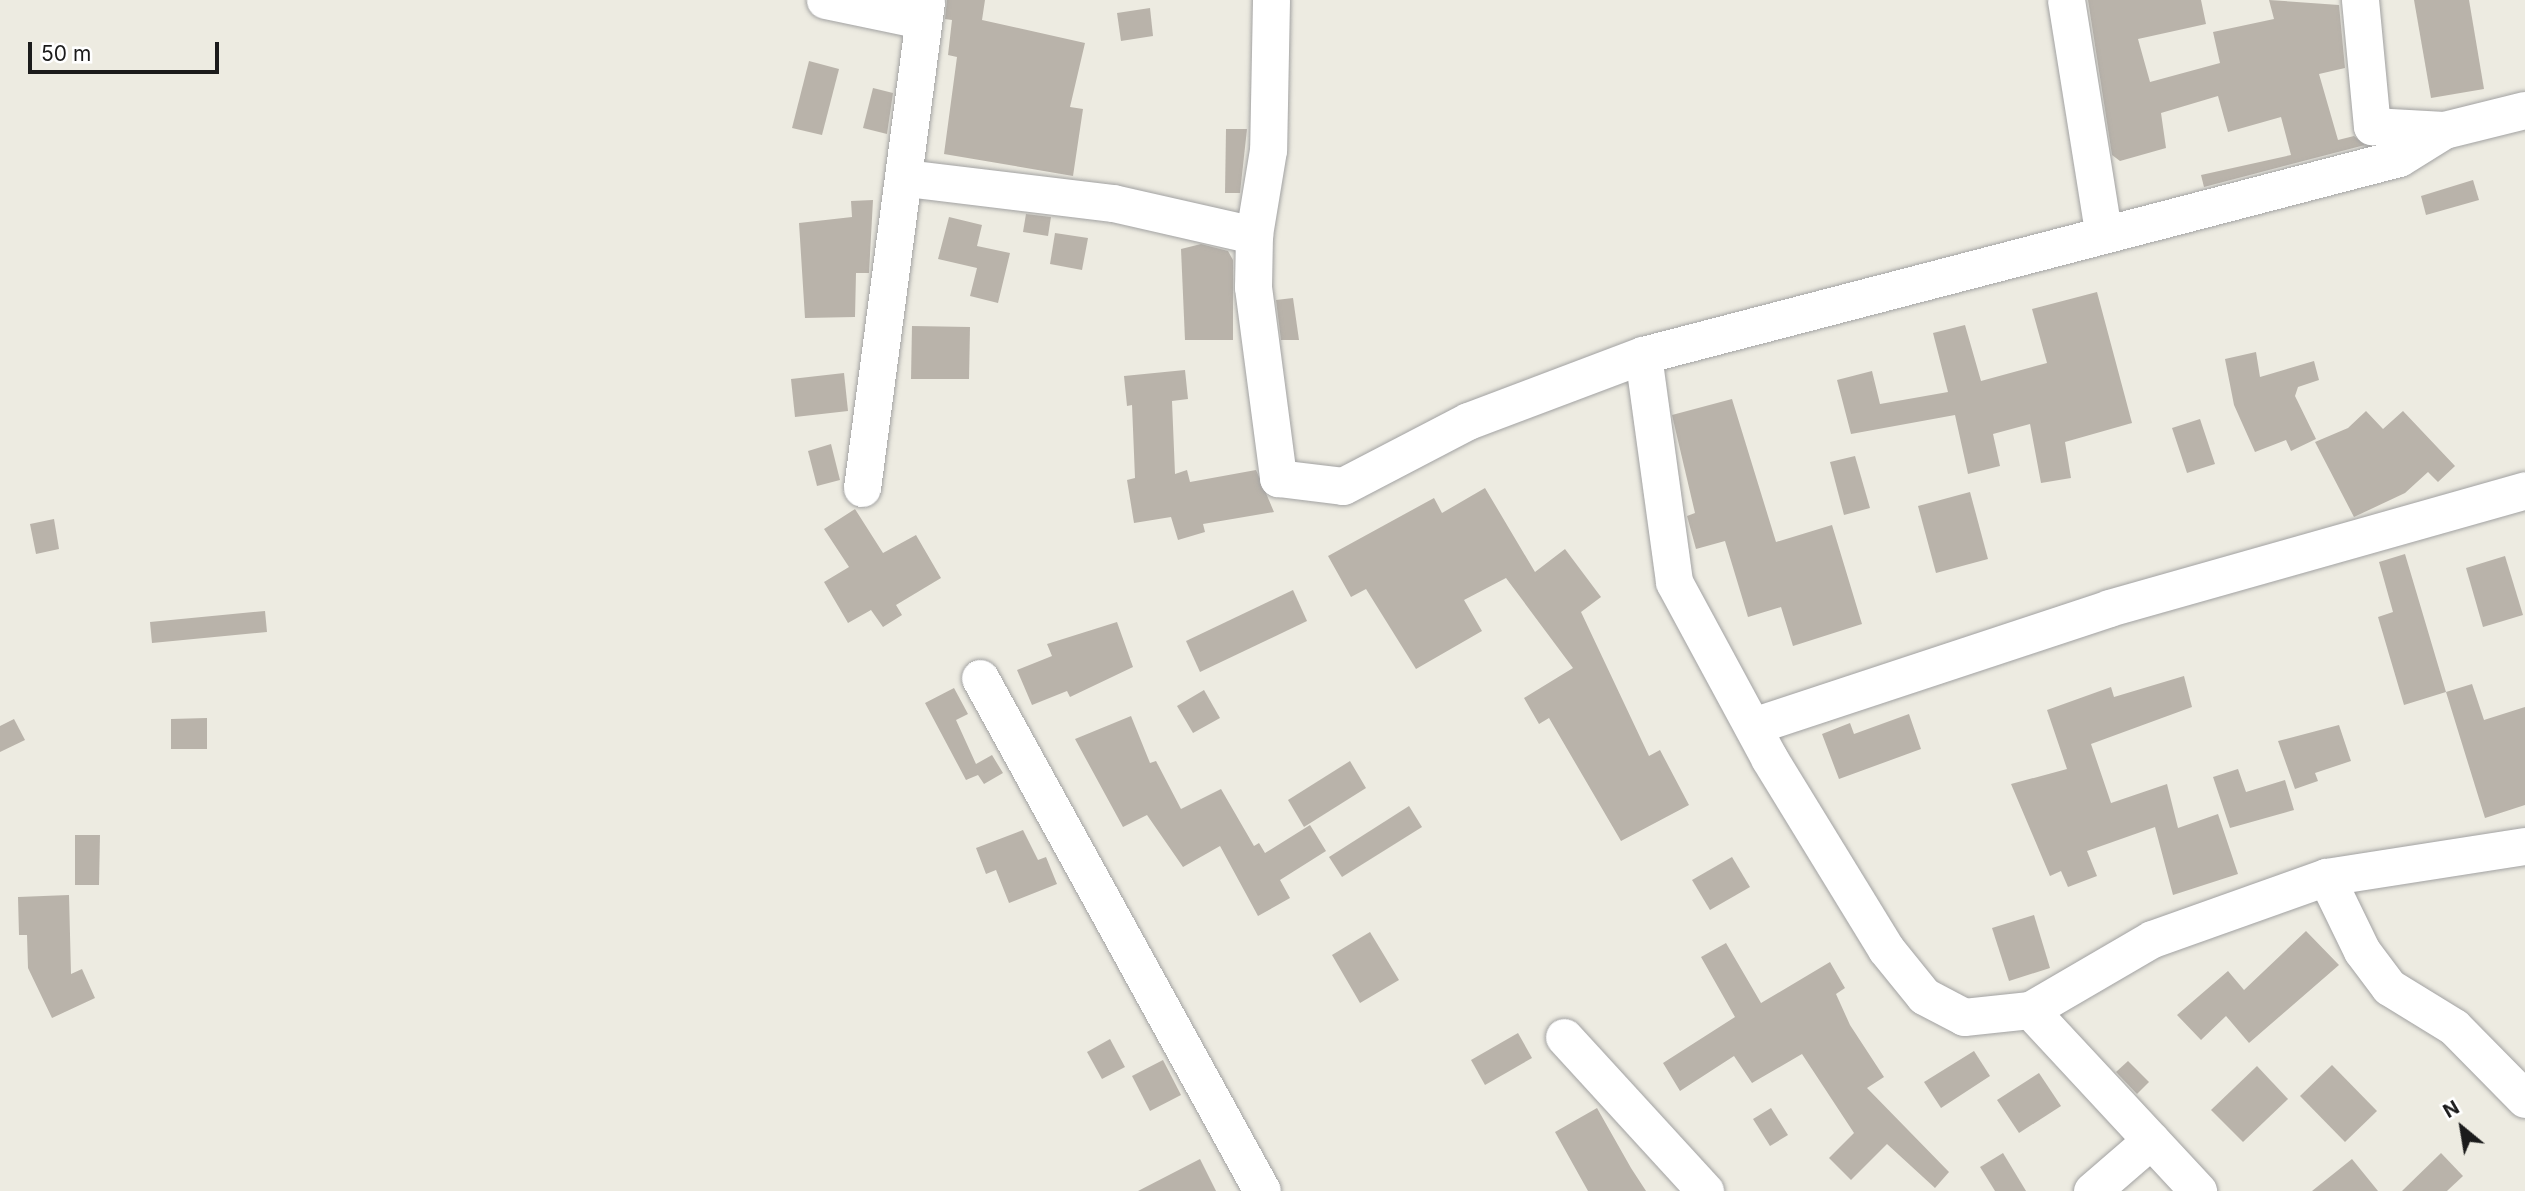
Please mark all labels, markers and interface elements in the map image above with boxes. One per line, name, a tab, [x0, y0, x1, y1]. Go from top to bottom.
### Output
scale bar	[32, 28, 222, 72]
text: 50 m	[41, 41, 91, 66]
north arrow	[2427, 1093, 2497, 1163]
text: N	[2439, 1096, 2463, 1123]

